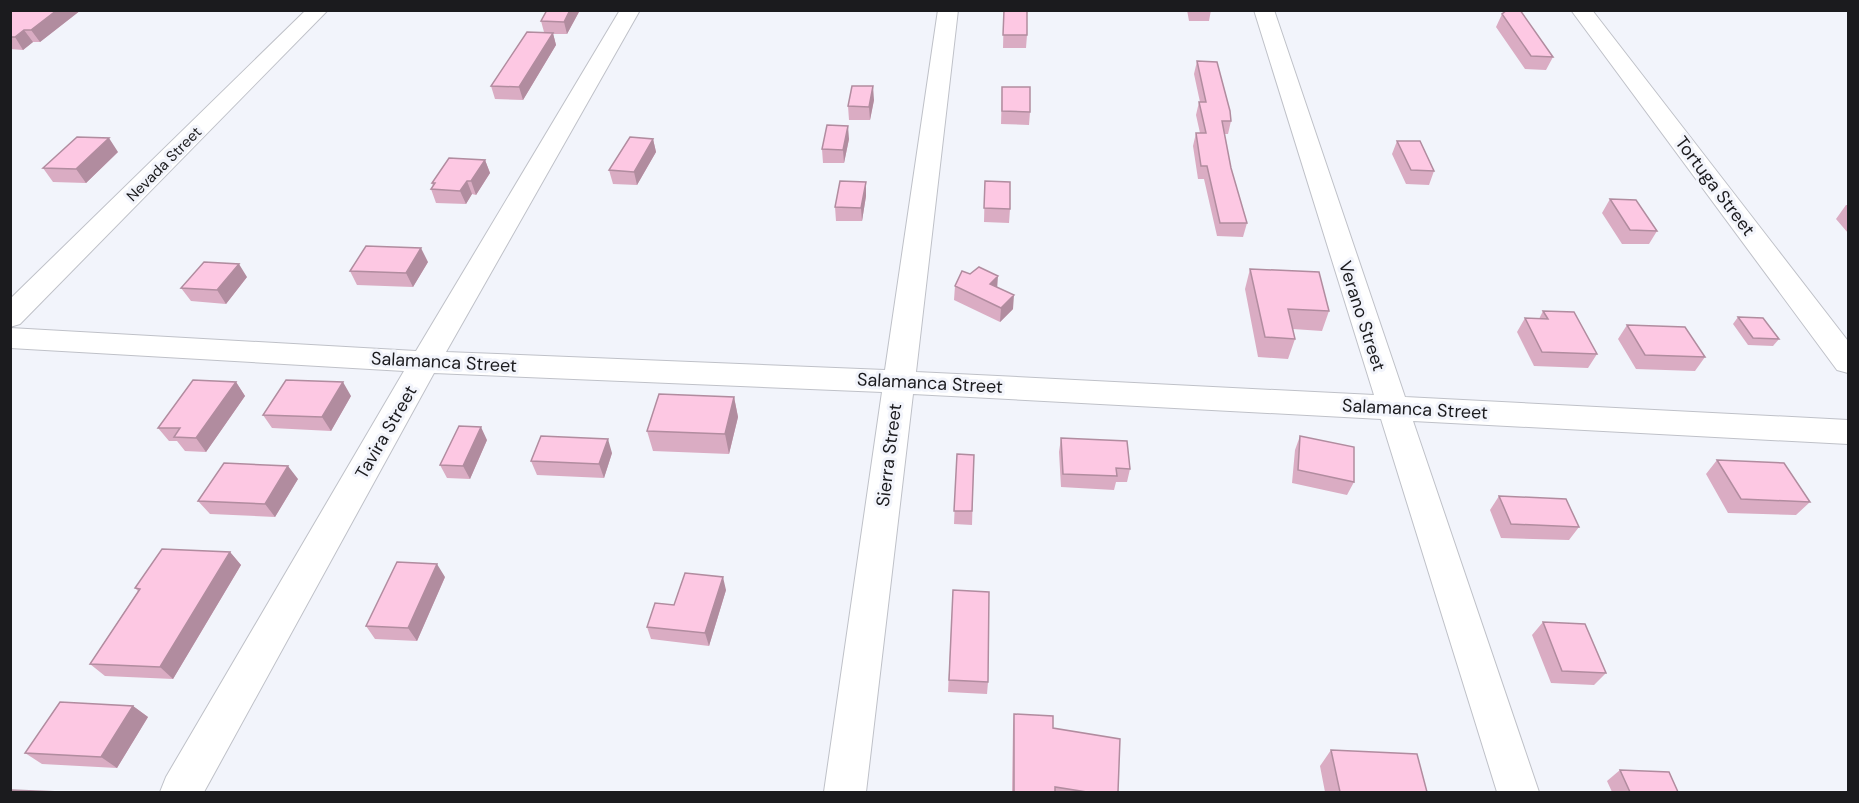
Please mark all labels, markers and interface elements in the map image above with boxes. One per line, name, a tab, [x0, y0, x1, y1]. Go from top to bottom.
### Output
street label: Nevada Street	[122, 122, 206, 206]
street label: Tortuga Street	[1670, 131, 1760, 241]
street label: Verano Street	[1333, 258, 1391, 374]
street label: Salamanca Street	[370, 346, 518, 378]
street label: Salamanca Street	[856, 367, 1004, 399]
street label: Tavira Street	[350, 381, 422, 483]
street label: Salamanca Street	[1341, 393, 1489, 425]
street label: Sierra Street	[871, 402, 907, 508]

